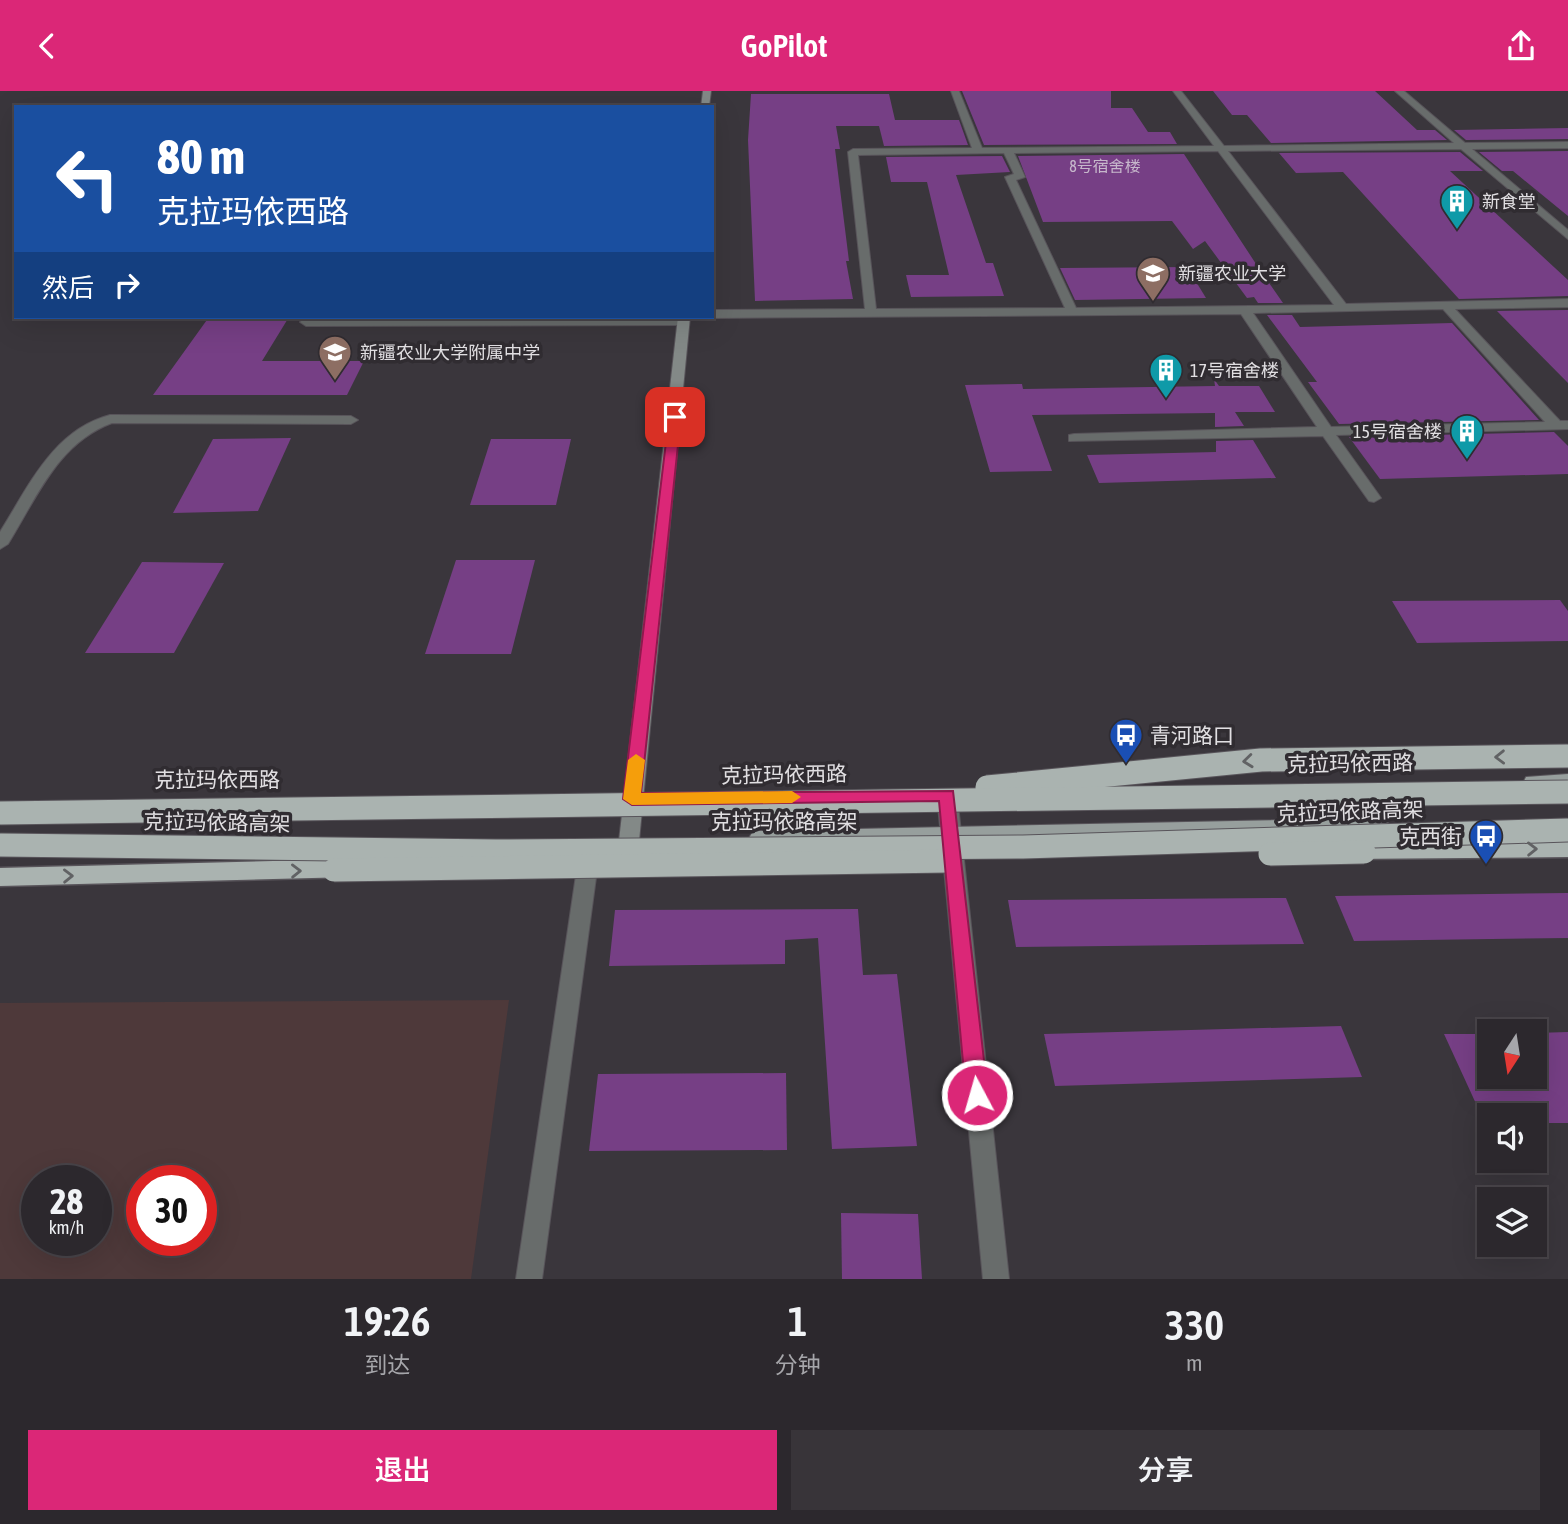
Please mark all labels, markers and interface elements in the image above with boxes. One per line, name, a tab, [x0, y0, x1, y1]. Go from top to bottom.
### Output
icon: back	[28, 27, 66, 65]
text: GoPilot	[740, 27, 828, 64]
icon: share	[1502, 27, 1540, 65]
text: 80 m	[157, 128, 245, 184]
icon: left	[42, 133, 133, 224]
house number: 8号宿舍楼	[1069, 157, 1141, 175]
building icon: 新食堂	[1438, 182, 1476, 231]
place label: 新食堂	[1482, 191, 1536, 212]
text: 克拉玛依西路	[157, 193, 349, 230]
school or university icon: 新疆农业大学	[1134, 254, 1172, 303]
place label: 新疆农业大学	[1178, 263, 1286, 284]
icon: right	[108, 266, 146, 304]
text: 然后	[42, 273, 94, 303]
school or university icon: 新疆农业大学附属中学	[316, 333, 354, 382]
place label: 新疆农业大学附属中学	[360, 342, 540, 363]
building icon: 17号宿舍楼	[1147, 351, 1185, 400]
place label: 17号宿舍楼	[1190, 360, 1279, 381]
pin	[645, 387, 705, 447]
icon: arrive	[656, 398, 694, 436]
building icon: 15号宿舍楼	[1448, 412, 1486, 461]
place label: 15号宿舍楼	[1353, 421, 1442, 442]
bus stop icon: 青河路口	[1107, 716, 1145, 765]
place label: 青河路口	[1150, 723, 1234, 747]
one-way arrow	[1494, 749, 1505, 765]
street label: 克拉玛依西路	[1287, 750, 1413, 776]
one-way arrow	[1242, 754, 1254, 769]
street label: 克拉玛依西路	[721, 761, 847, 787]
street label: 克拉玛依西路	[154, 767, 280, 791]
street label: 克拉玛依路高架	[1276, 796, 1424, 826]
street label: 克拉玛依路高架	[143, 809, 291, 835]
street label: 克拉玛依路高架	[711, 809, 858, 833]
bus stop icon: 克西街	[1467, 817, 1505, 866]
place label: 克西街	[1399, 824, 1462, 848]
one-way arrow	[1528, 841, 1538, 857]
one-way arrow	[291, 863, 301, 879]
one-way arrow	[63, 868, 74, 883]
north arrow	[1477, 1019, 1547, 1089]
map controls	[1477, 1019, 1547, 1257]
position arrow	[940, 1058, 1014, 1132]
button: sound	[1477, 1103, 1547, 1173]
speed limit sign: 30	[126, 1165, 217, 1256]
text: 28	[50, 1181, 83, 1221]
button: layers	[1477, 1187, 1547, 1257]
text: km/h	[49, 1217, 84, 1238]
text: 19:26	[344, 1297, 431, 1345]
text: 1	[788, 1297, 807, 1345]
text: 330	[1165, 1301, 1224, 1349]
text: m	[1186, 1350, 1203, 1376]
text: 到达	[364, 1352, 410, 1378]
text: 分钟	[775, 1352, 821, 1378]
button: 退出	[28, 1430, 777, 1510]
button: 分享	[791, 1430, 1540, 1510]

